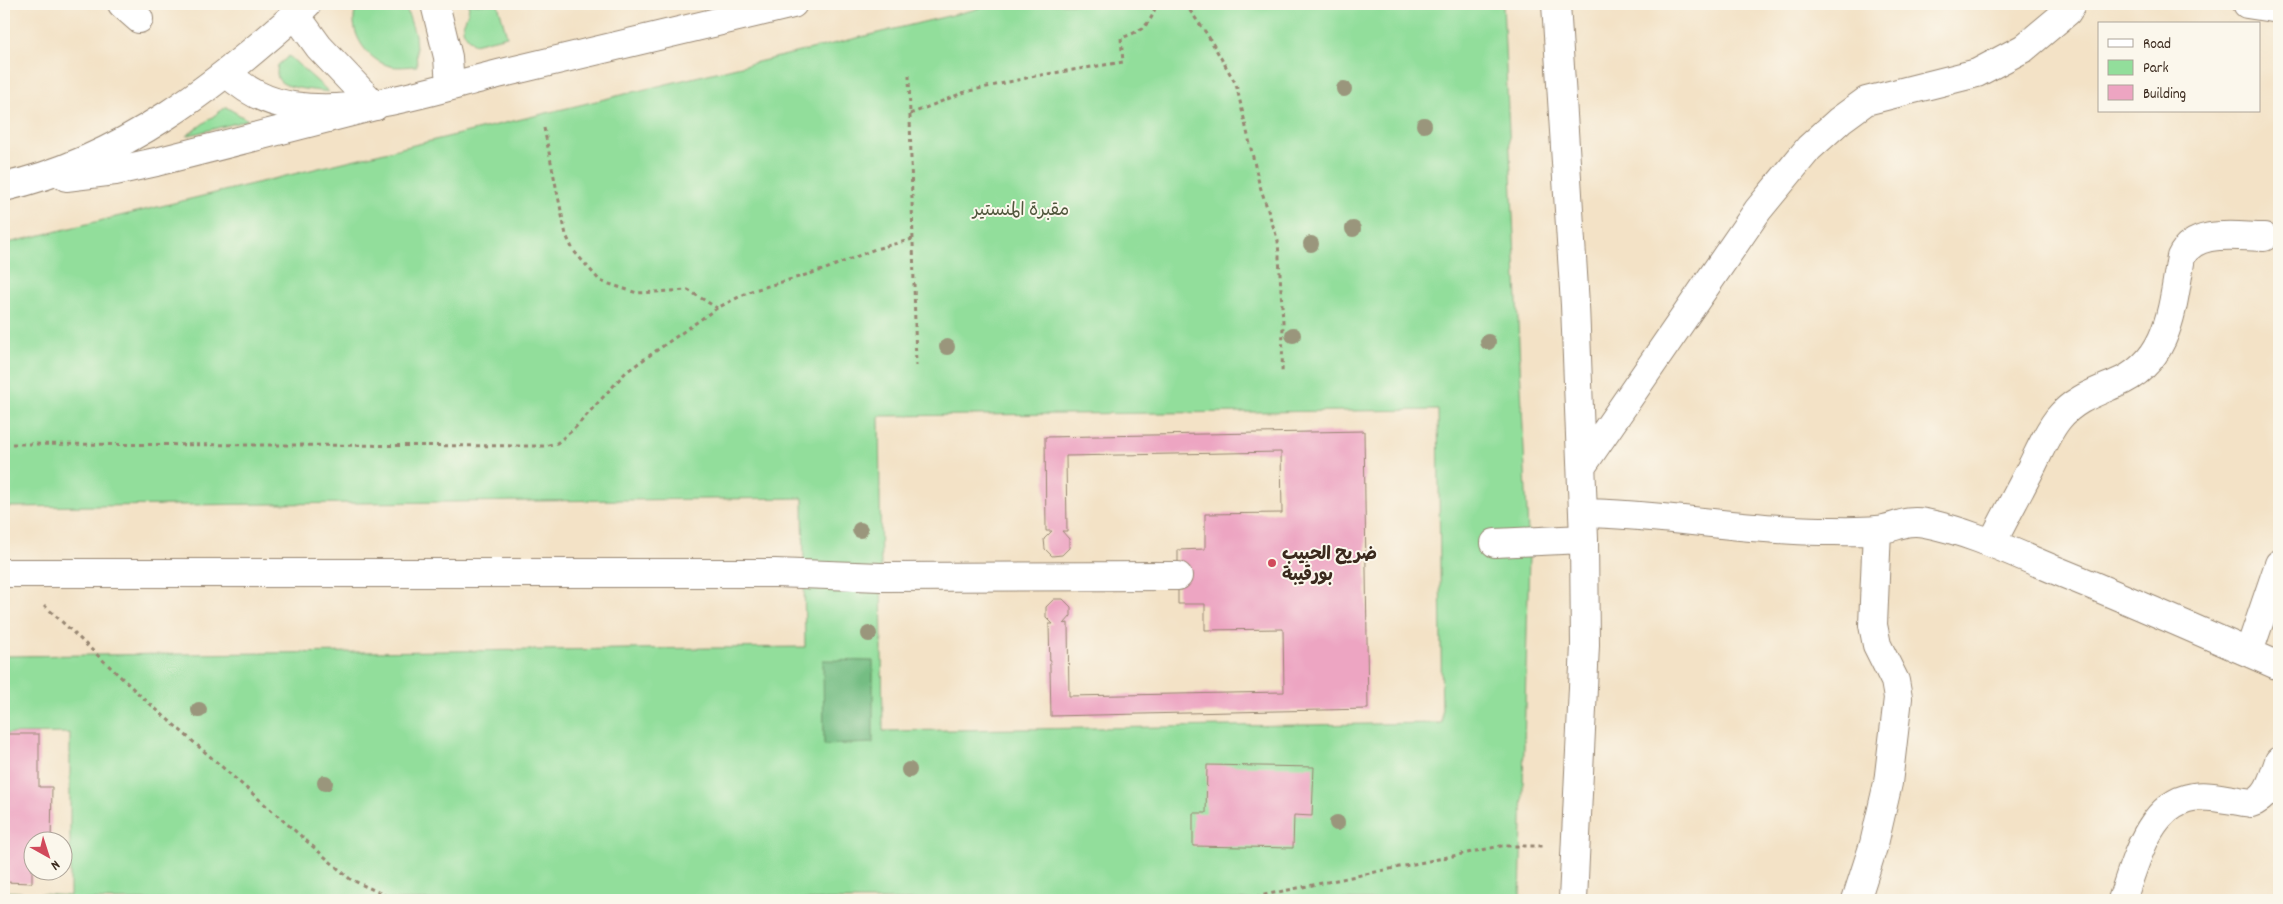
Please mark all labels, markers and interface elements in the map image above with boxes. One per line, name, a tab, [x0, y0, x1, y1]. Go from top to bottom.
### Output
legend	[2098, 22, 2260, 112]
text: Road	[2143, 34, 2171, 56]
text: Park	[2143, 58, 2169, 80]
text: Building	[2143, 84, 2186, 106]
park label: مقبرة المنستير	[971, 199, 1069, 224]
place label: ضريح الحبيب بورقيبة	[1282, 543, 1377, 589]
marker: ضريح الحبيب بورقيبة	[1266, 557, 1278, 569]
north arrow	[22, 832, 72, 882]
text: N	[46, 855, 64, 875]

